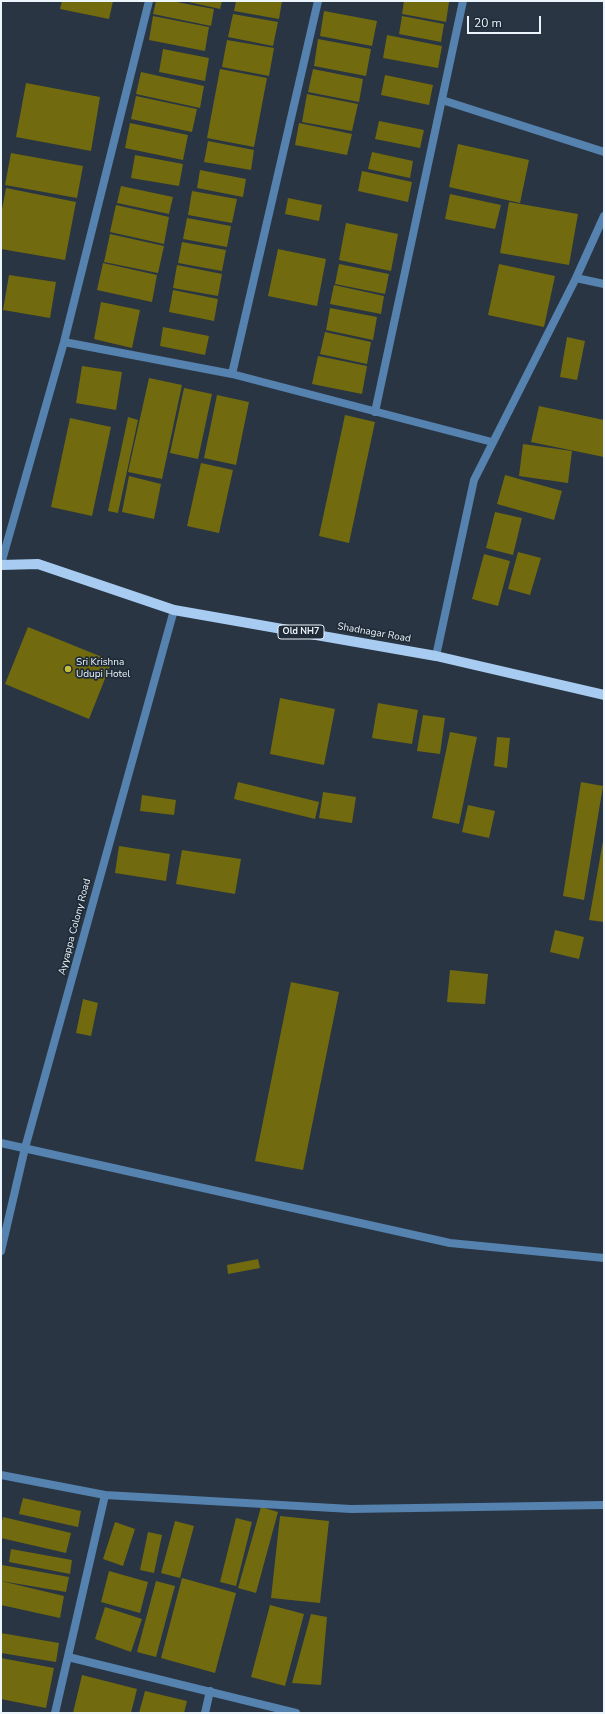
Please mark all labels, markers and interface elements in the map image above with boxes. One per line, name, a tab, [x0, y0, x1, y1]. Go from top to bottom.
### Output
scale bar	[469, 8, 543, 34]
text: 20 m	[474, 15, 502, 31]
street label: Shadnagar Road	[336, 621, 412, 645]
road number: Old NH7	[278, 625, 324, 639]
place label: Sri Krishna Udupi Hotel	[76, 657, 130, 680]
marker: Sri Krishna Udupi Hotel	[63, 664, 73, 674]
street label: Ayyappa Colony Road	[56, 878, 94, 976]

